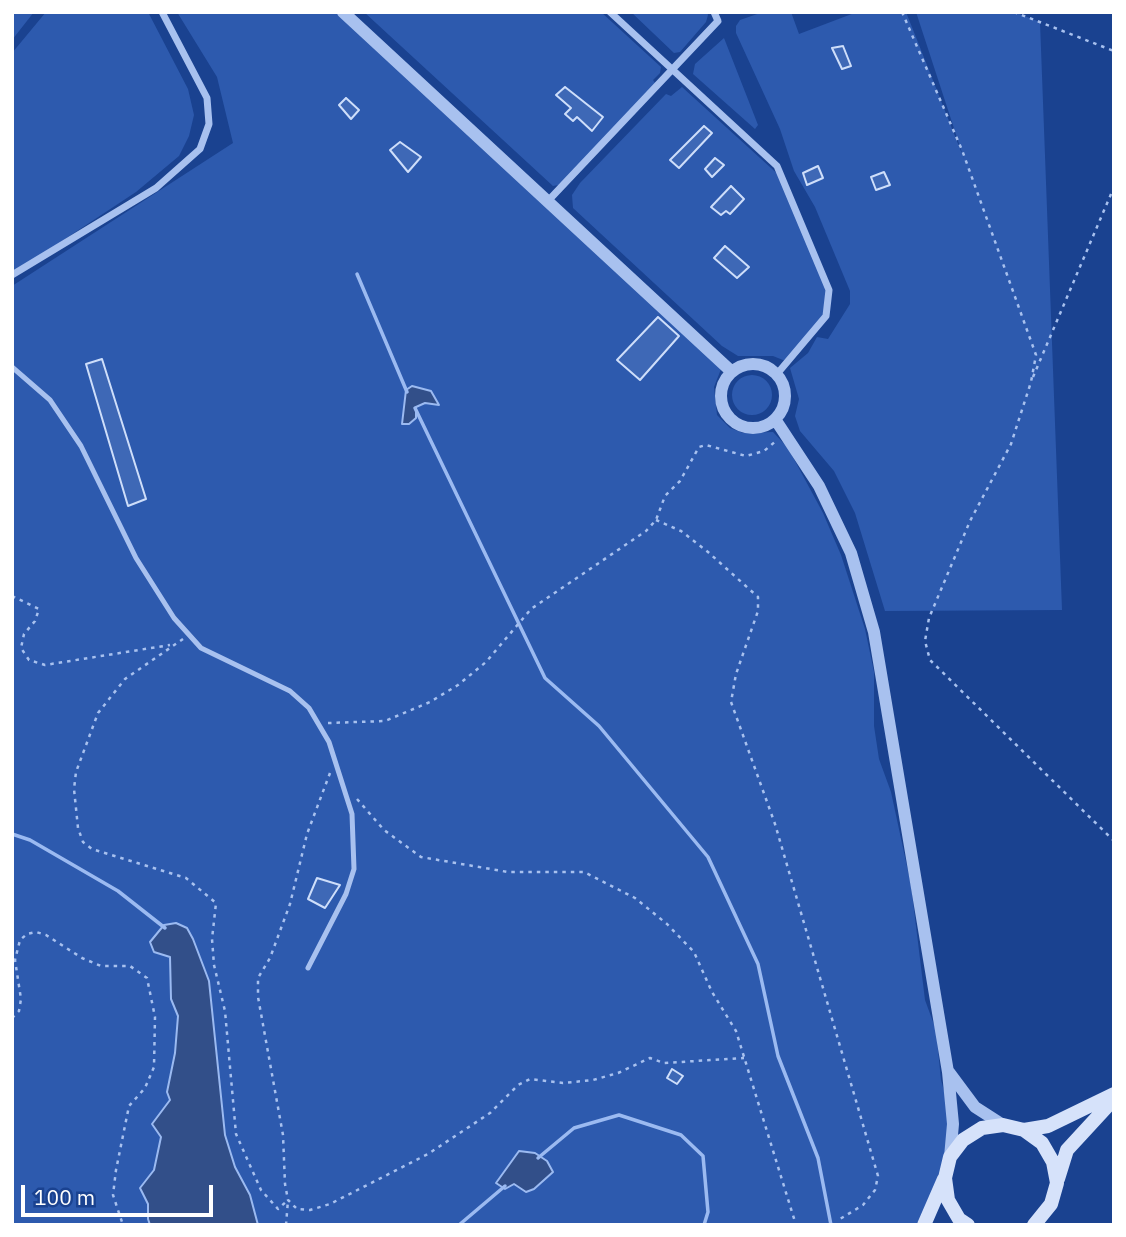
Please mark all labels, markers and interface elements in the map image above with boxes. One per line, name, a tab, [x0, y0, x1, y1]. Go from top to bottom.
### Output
scale bar	[24, 1170, 217, 1214]
text: 100 m	[34, 1183, 95, 1211]

